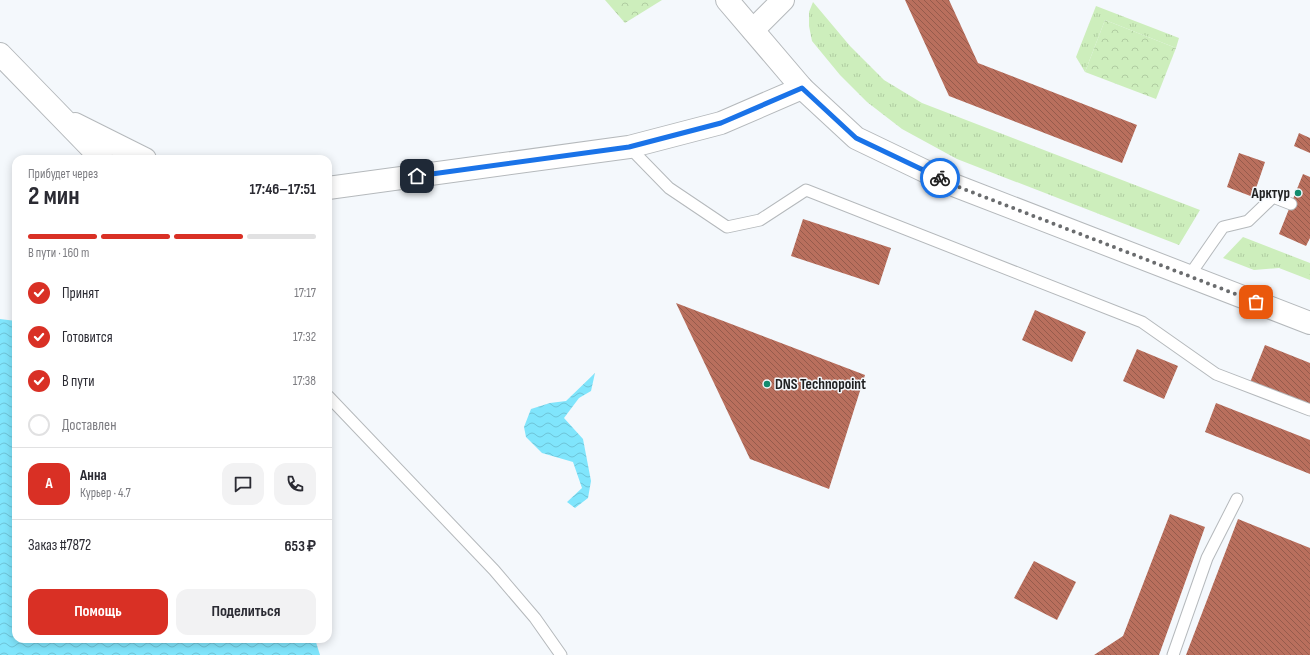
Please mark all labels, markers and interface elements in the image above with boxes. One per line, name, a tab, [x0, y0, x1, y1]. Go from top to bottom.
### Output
courier	[920, 158, 960, 198]
pin	[400, 159, 434, 193]
icon: home	[406, 165, 428, 187]
text: Прибудет через	[28, 166, 98, 182]
icon: bike	[929, 167, 951, 189]
text: 17:46–17:51	[250, 180, 316, 199]
text: 2 мин	[28, 181, 80, 212]
place label: Арктур	[1251, 184, 1290, 203]
marker: Арктур	[1293, 188, 1303, 198]
text: В пути · 160 m	[28, 245, 89, 261]
icon: check	[28, 282, 50, 304]
text: Принят	[62, 284, 99, 303]
text: 17:17	[294, 285, 316, 301]
pin	[1239, 285, 1273, 319]
icon: bag	[1245, 291, 1267, 313]
icon: check	[28, 326, 50, 348]
text: Готовится	[62, 328, 113, 347]
text: 17:32	[293, 329, 316, 345]
icon: check	[28, 370, 50, 392]
text: В пути	[62, 372, 94, 391]
text: 17:38	[293, 373, 316, 389]
place label: DNS Technopoint	[775, 375, 866, 394]
marker: DNS Technopoint	[762, 379, 772, 389]
text: Доставлен	[62, 416, 116, 435]
button: chat	[222, 463, 264, 505]
button: phone	[274, 463, 316, 505]
text: Анна	[80, 466, 107, 485]
text: А	[45, 474, 53, 493]
text: Курьер · 4.7	[80, 485, 131, 501]
text: Заказ #7872	[28, 536, 91, 555]
text: 653 ₽	[285, 537, 316, 556]
button: Помощь	[28, 589, 168, 635]
button: Поделиться	[176, 589, 316, 635]

